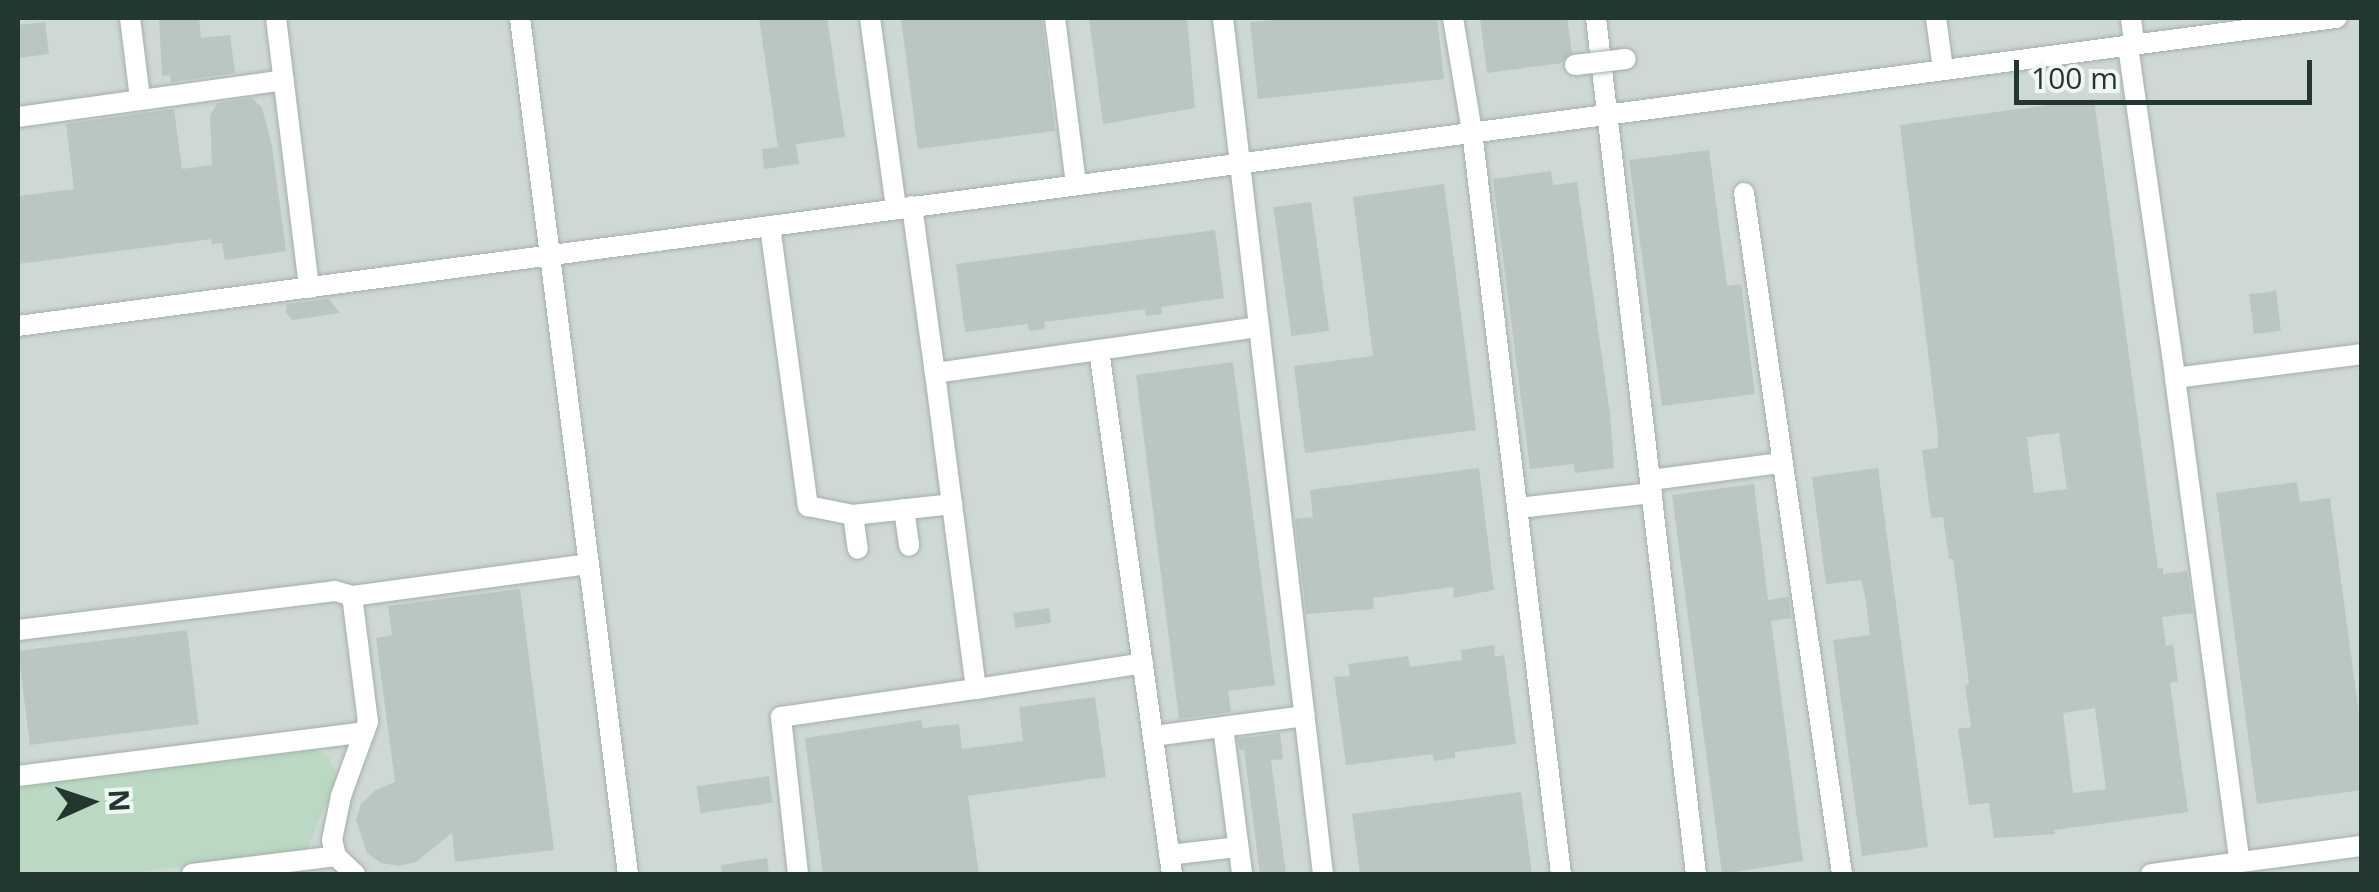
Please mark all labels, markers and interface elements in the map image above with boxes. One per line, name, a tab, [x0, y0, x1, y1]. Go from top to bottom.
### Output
scale bar	[2019, 40, 2316, 102]
text: 100 m	[2031, 57, 2118, 98]
north arrow	[40, 752, 140, 852]
text: N	[100, 788, 140, 813]

